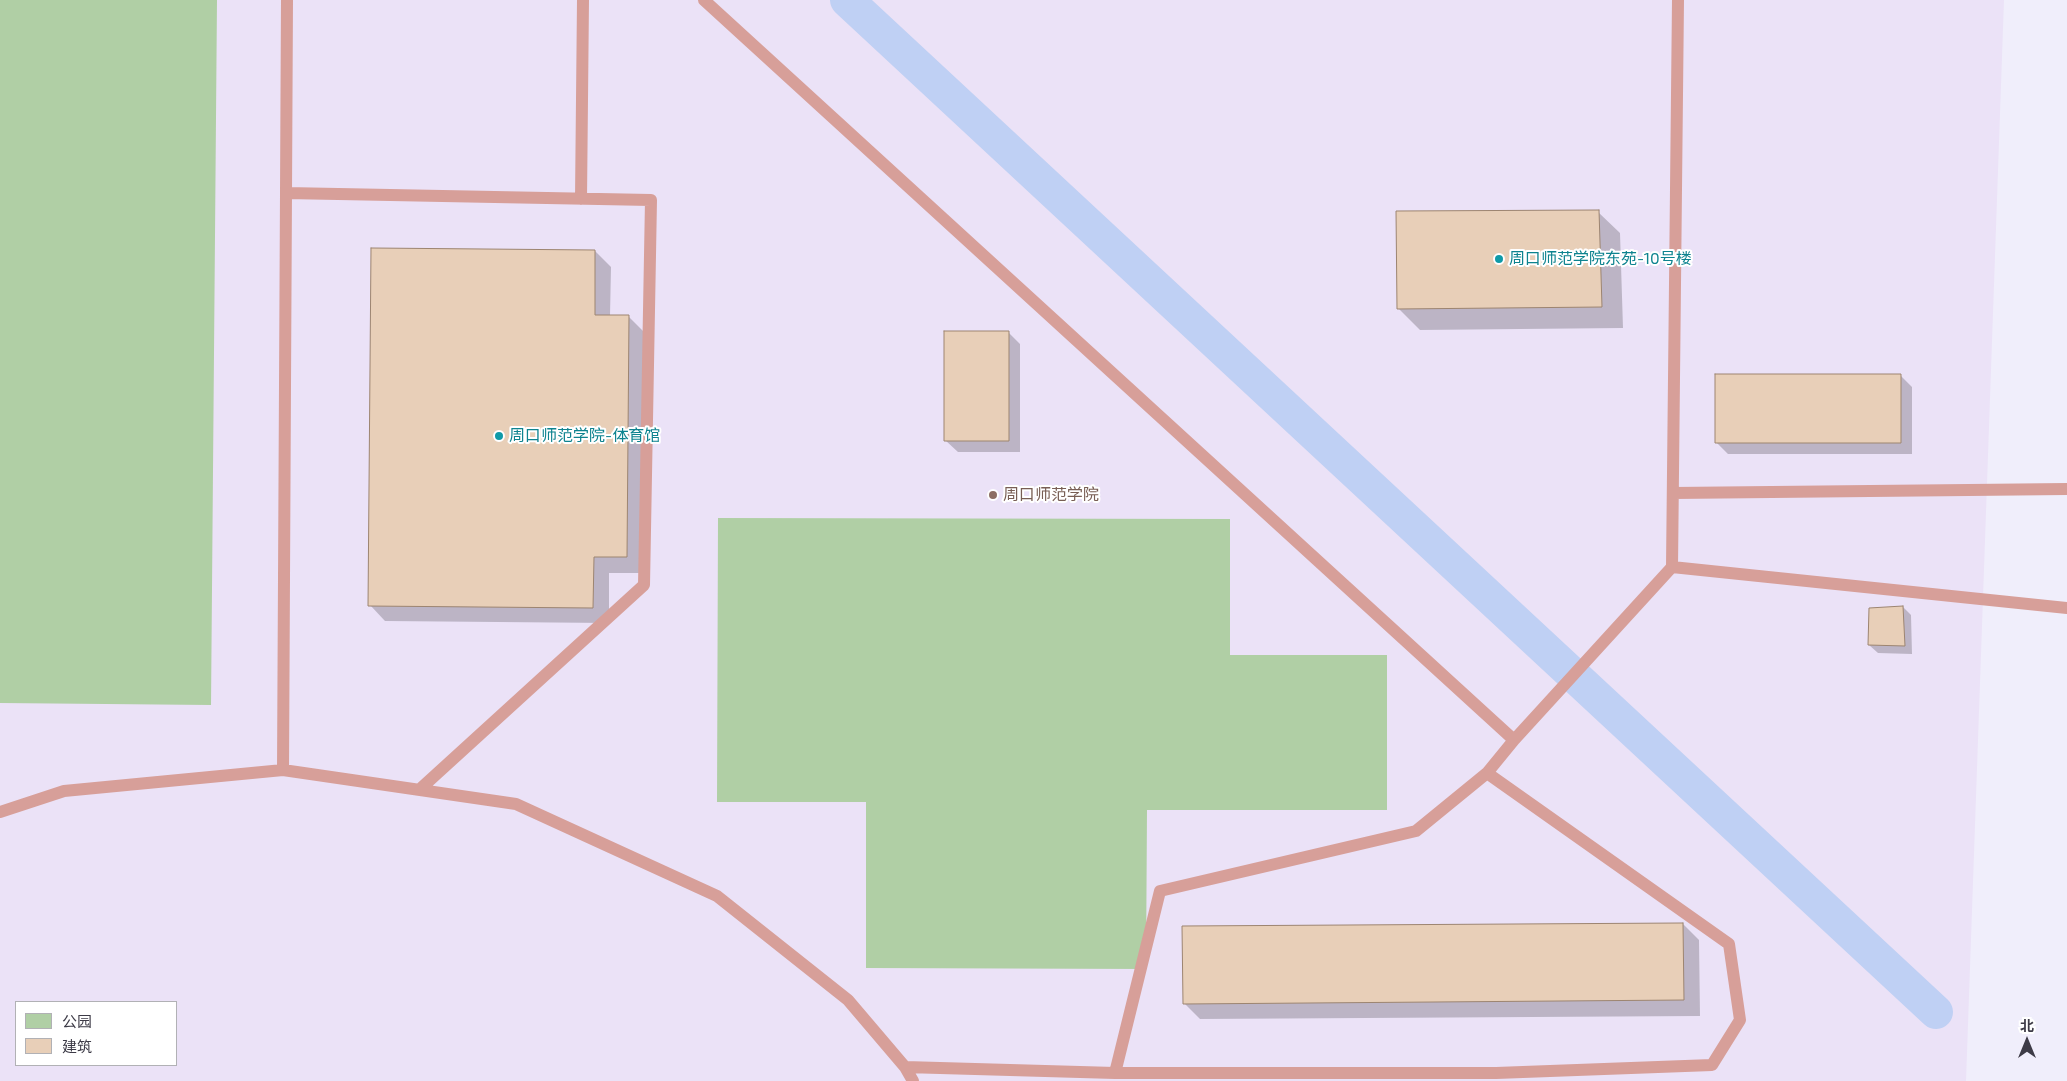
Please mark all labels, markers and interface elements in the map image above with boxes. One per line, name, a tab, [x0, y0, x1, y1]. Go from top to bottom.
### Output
place label: 周口师范学院东苑-10号楼	[1509, 249, 1692, 269]
marker: 周口师范学院东苑-10号楼	[1493, 253, 1505, 265]
place label: 周口师范学院-体育馆	[509, 426, 660, 446]
marker: 周口师范学院-体育馆	[493, 430, 505, 442]
place label: 周口师范学院	[1003, 485, 1099, 505]
marker: 周口师范学院	[987, 489, 999, 501]
legend	[15, 1001, 178, 1066]
text: 公园	[62, 1012, 92, 1030]
north arrow	[2002, 1016, 2052, 1066]
text: 北	[2020, 1017, 2034, 1034]
text: 建筑	[62, 1037, 92, 1055]

